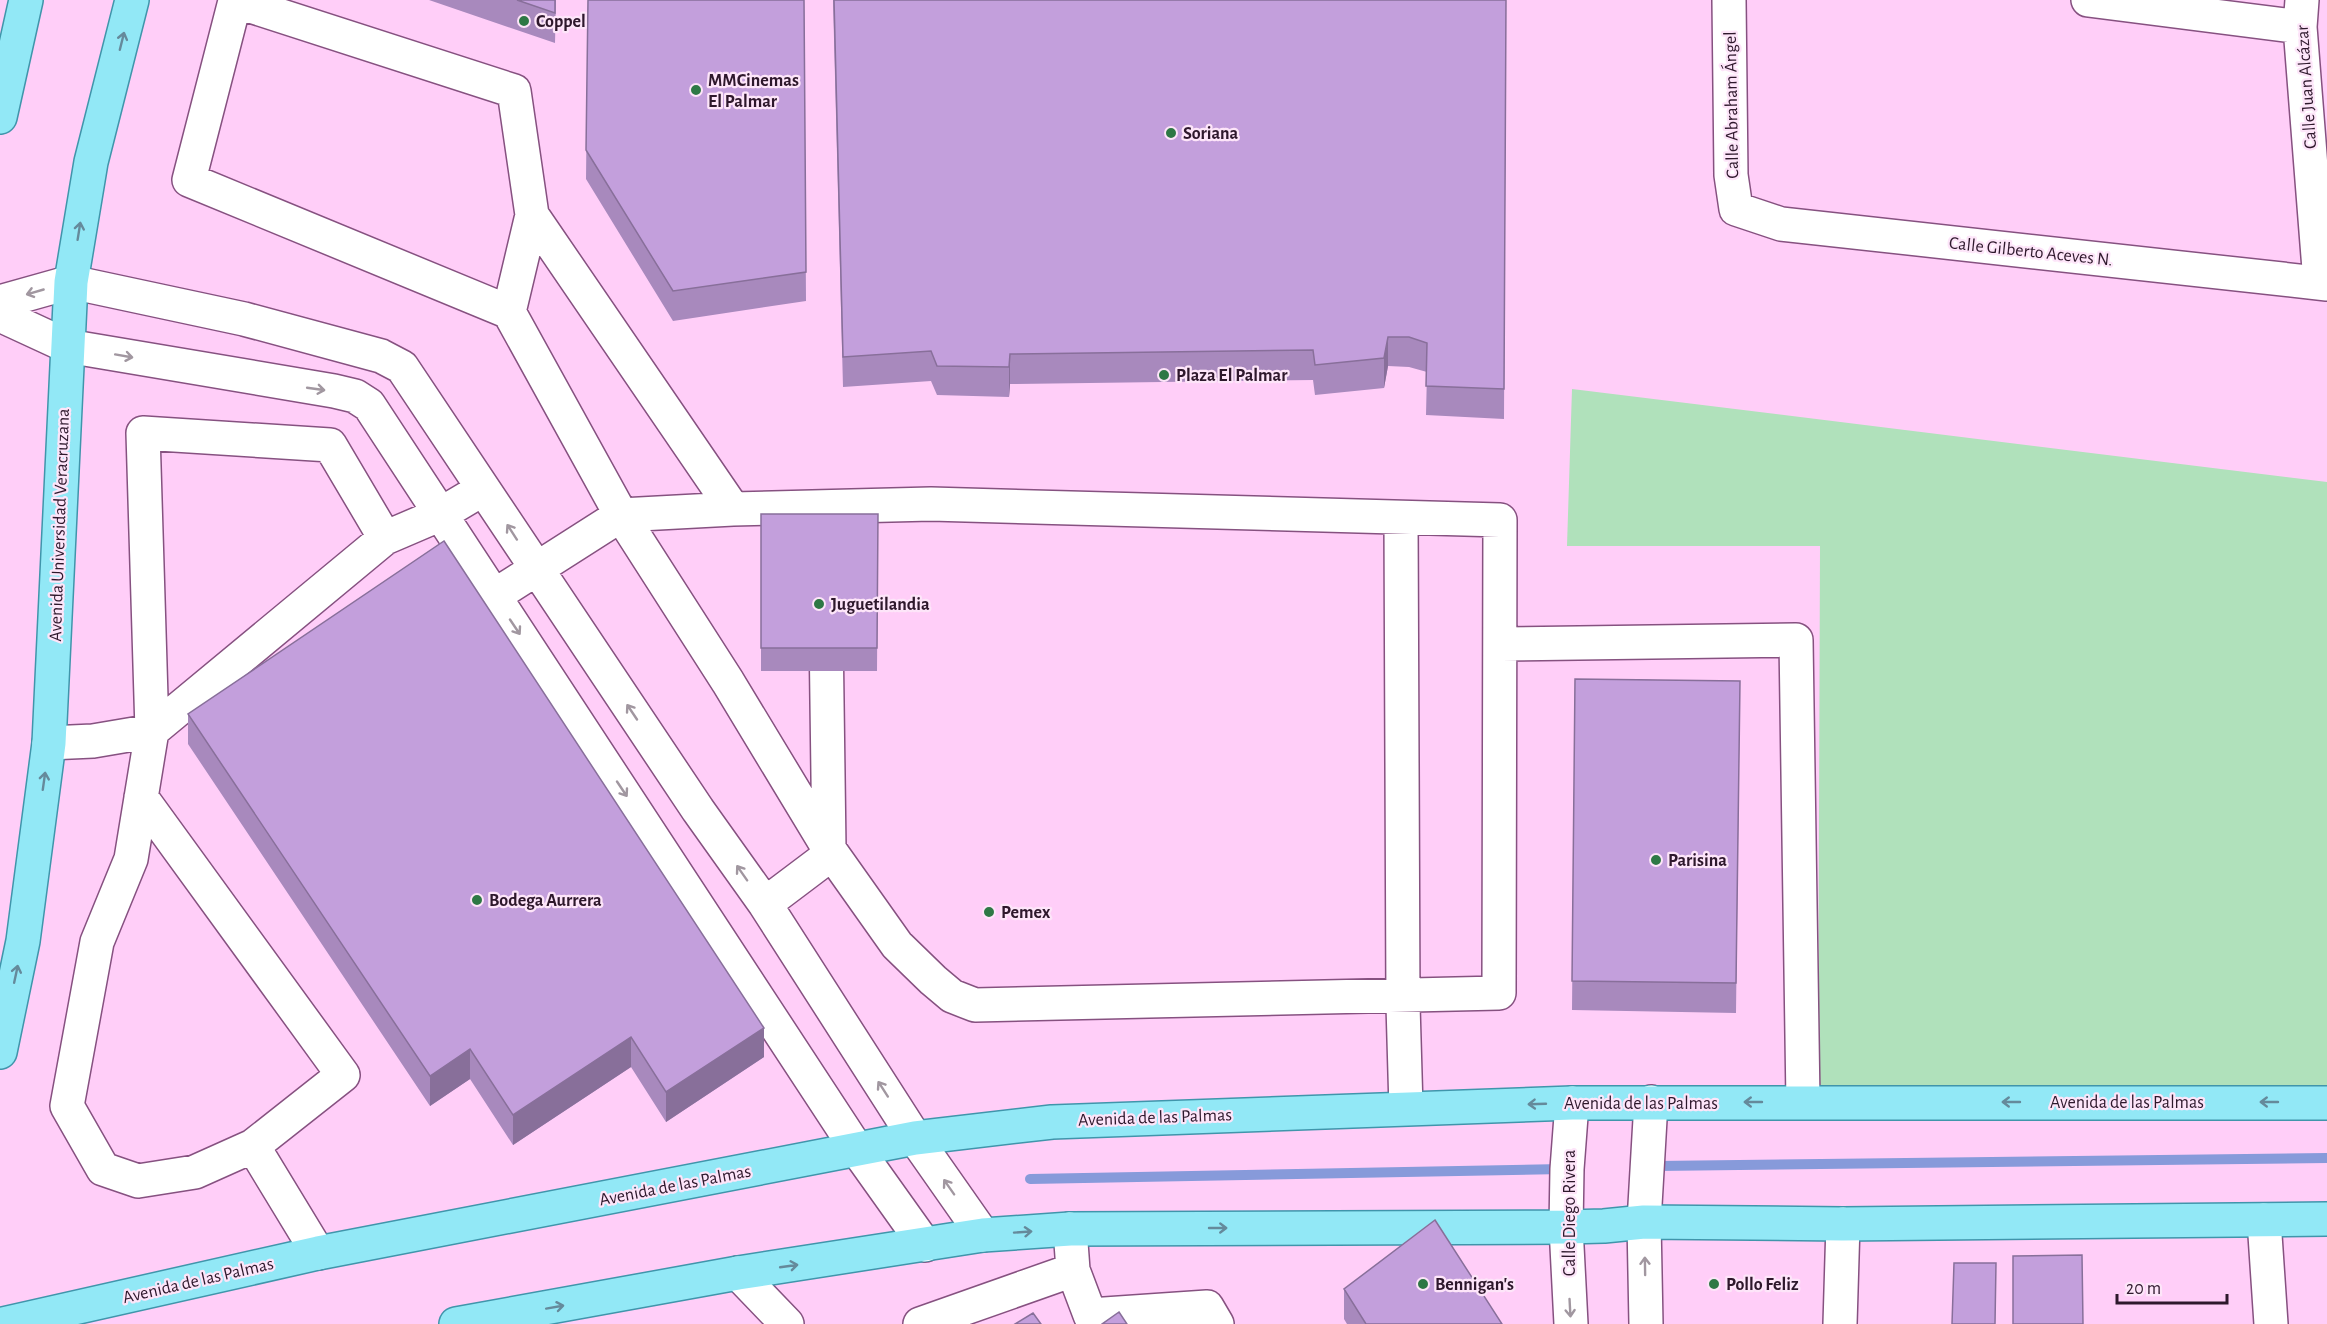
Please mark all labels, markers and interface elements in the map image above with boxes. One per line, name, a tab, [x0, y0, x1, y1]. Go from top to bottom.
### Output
place label: Coppel	[536, 13, 586, 31]
marker: Coppel	[517, 14, 531, 28]
street label: Calle Juan Alcázar	[2294, 24, 2320, 149]
street label: Calle Abraham Ángel	[1719, 31, 1742, 179]
one-way arrow	[117, 32, 128, 51]
place label: MMCinemas El Palmar	[708, 72, 799, 111]
marker: MMCinemas El Palmar	[689, 83, 703, 97]
place label: Soriana	[1183, 125, 1238, 143]
marker: Soriana	[1164, 126, 1178, 140]
one-way arrow	[74, 222, 85, 241]
street label: Calle Gilberto Aceves N.	[1948, 234, 2114, 270]
one-way arrow	[26, 287, 45, 298]
one-way arrow	[114, 351, 134, 362]
place label: Plaza El Palmar	[1176, 367, 1288, 385]
marker: Plaza El Palmar	[1157, 368, 1171, 382]
one-way arrow	[306, 383, 326, 394]
street label: Avenida Universidad Veracruzana	[47, 408, 73, 642]
one-way arrow	[506, 525, 518, 541]
place label: Juguetilandia	[831, 596, 930, 614]
marker: Juguetilandia	[812, 597, 826, 611]
one-way arrow	[508, 618, 521, 635]
one-way arrow	[626, 704, 638, 721]
one-way arrow	[39, 772, 50, 792]
one-way arrow	[616, 780, 628, 797]
place label: Parisina	[1668, 852, 1727, 870]
marker: Parisina	[1649, 853, 1663, 867]
one-way arrow	[736, 865, 748, 881]
place label: Bodega Aurrera	[489, 892, 602, 910]
marker: Bodega Aurrera	[470, 893, 484, 907]
place label: Pemex	[1001, 904, 1051, 922]
marker: Pemex	[982, 905, 996, 919]
one-way arrow	[11, 965, 22, 985]
one-way arrow	[877, 1081, 889, 1098]
street label: Avenida de las Palmas	[2050, 1094, 2204, 1112]
street label: Avenida de las Palmas	[1564, 1095, 1718, 1113]
one-way arrow	[1743, 1096, 1763, 1108]
one-way arrow	[2001, 1096, 2021, 1108]
one-way arrow	[2259, 1096, 2279, 1108]
one-way arrow	[1527, 1098, 1547, 1109]
street label: Avenida de las Palmas	[1078, 1106, 1232, 1130]
street label: Calle Diego Rivera	[1561, 1150, 1579, 1276]
street label: Avenida de las Palmas	[598, 1162, 752, 1210]
one-way arrow	[943, 1180, 955, 1196]
one-way arrow	[1207, 1222, 1227, 1234]
one-way arrow	[1013, 1227, 1032, 1238]
street label: Avenida de las Palmas	[121, 1255, 275, 1307]
one-way arrow	[1639, 1256, 1651, 1276]
one-way arrow	[778, 1260, 798, 1271]
scale bar	[2117, 1267, 2226, 1305]
place label: Bennigan's	[1435, 1276, 1514, 1294]
place label: Pollo Feliz	[1726, 1276, 1799, 1294]
marker: Bennigan's	[1416, 1277, 1430, 1291]
marker: Pollo Feliz	[1707, 1277, 1721, 1291]
text: 20 m	[2126, 1280, 2161, 1298]
one-way arrow	[1565, 1297, 1576, 1317]
one-way arrow	[545, 1301, 564, 1312]

